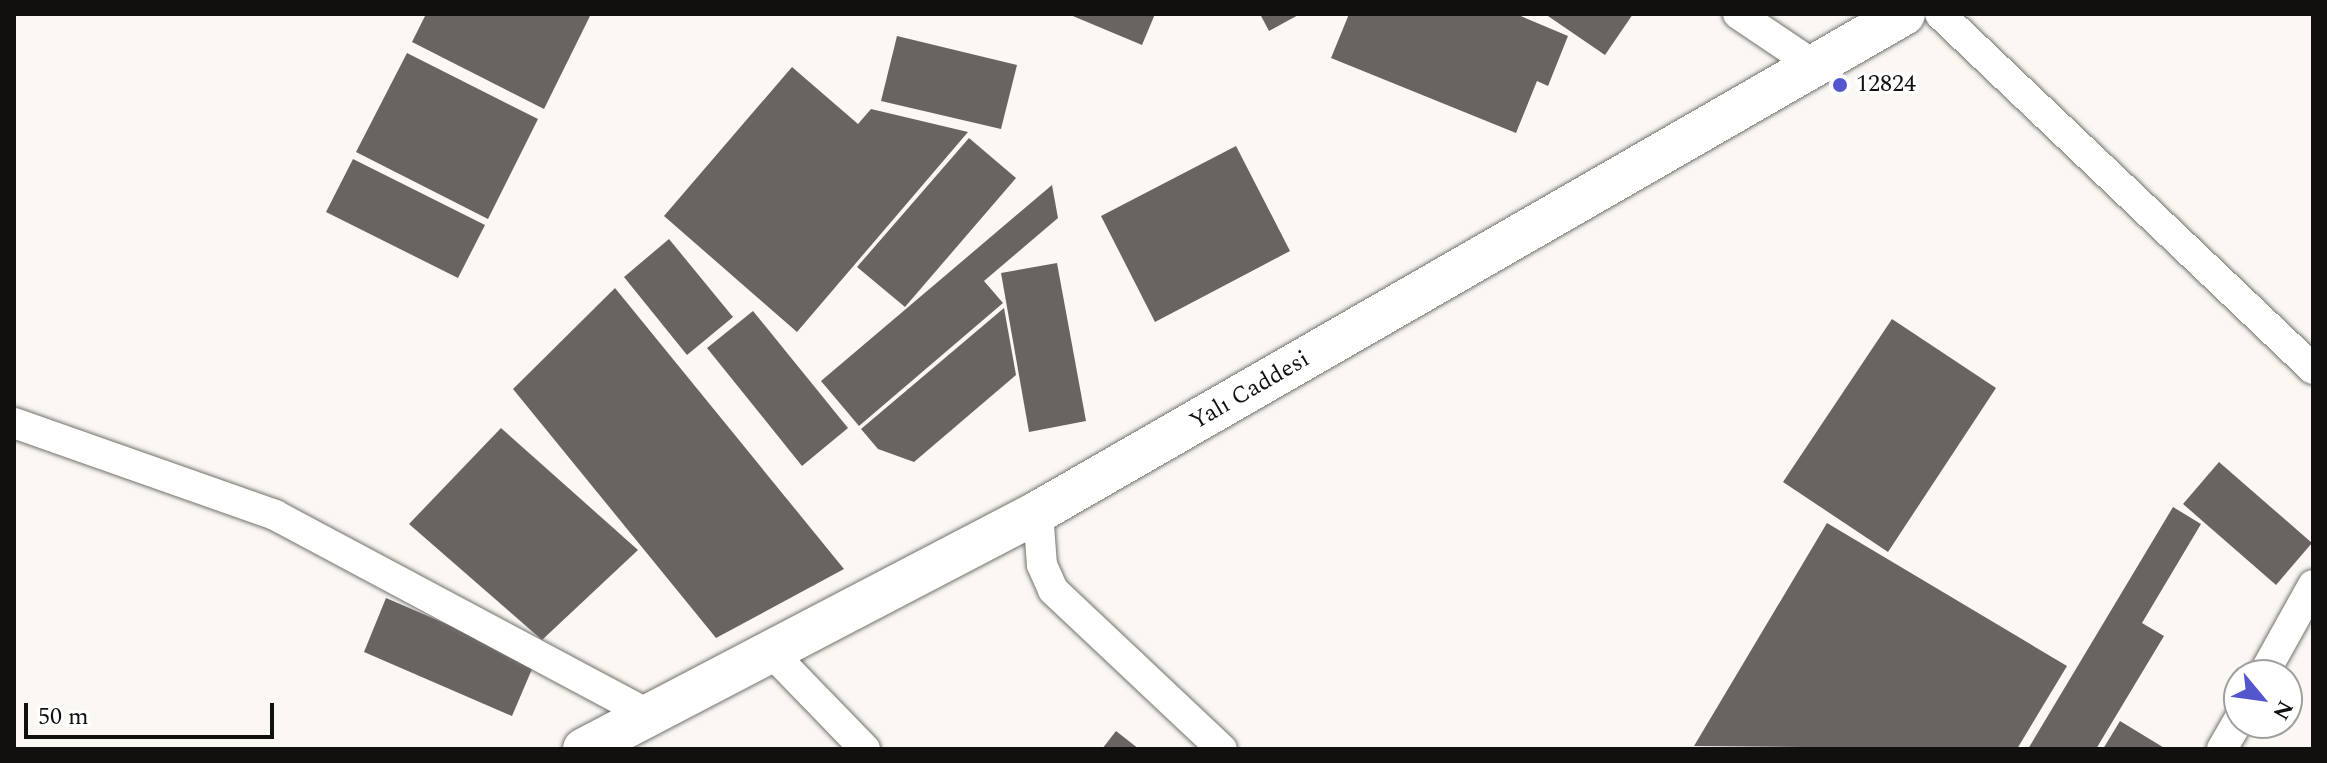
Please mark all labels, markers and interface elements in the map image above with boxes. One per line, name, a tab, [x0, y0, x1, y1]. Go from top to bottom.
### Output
place label: 12824	[1856, 71, 1916, 99]
marker: 12824	[1831, 76, 1849, 94]
street label: Yalı Caddesi	[1185, 345, 1315, 437]
north arrow	[2223, 659, 2303, 739]
scale bar	[28, 687, 278, 737]
text: N	[2264, 694, 2301, 726]
text: 50 m	[38, 699, 89, 735]

